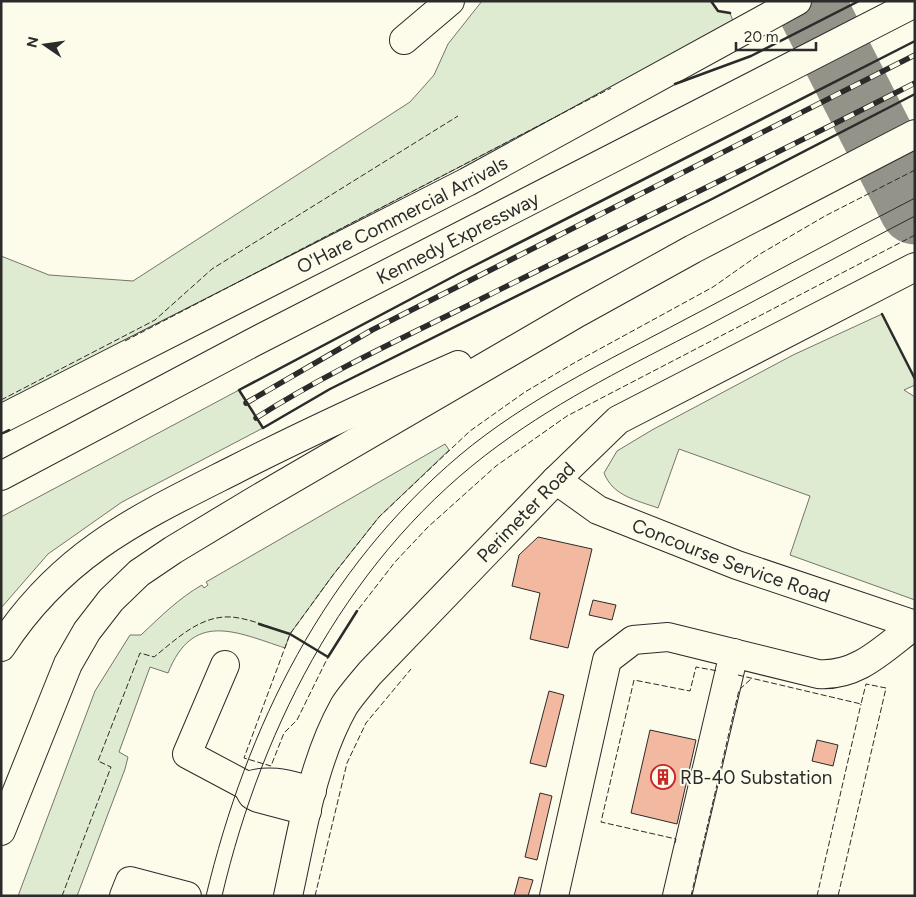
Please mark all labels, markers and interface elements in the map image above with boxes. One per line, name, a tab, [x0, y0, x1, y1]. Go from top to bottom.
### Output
north arrow	[20, 20, 70, 70]
scale bar	[736, 20, 816, 52]
text: 20 m	[744, 28, 778, 46]
text: N	[23, 35, 42, 49]
street label: O'Hare Commercial Arrivals	[293, 151, 511, 278]
street label: Kennedy Expressway	[372, 186, 543, 289]
street label: Perimeter Road	[472, 457, 580, 567]
street label: Concourse Service Road	[629, 513, 833, 607]
building icon: RB-40 Substation	[650, 764, 676, 790]
place label: RB-40 Substation	[680, 766, 832, 789]

